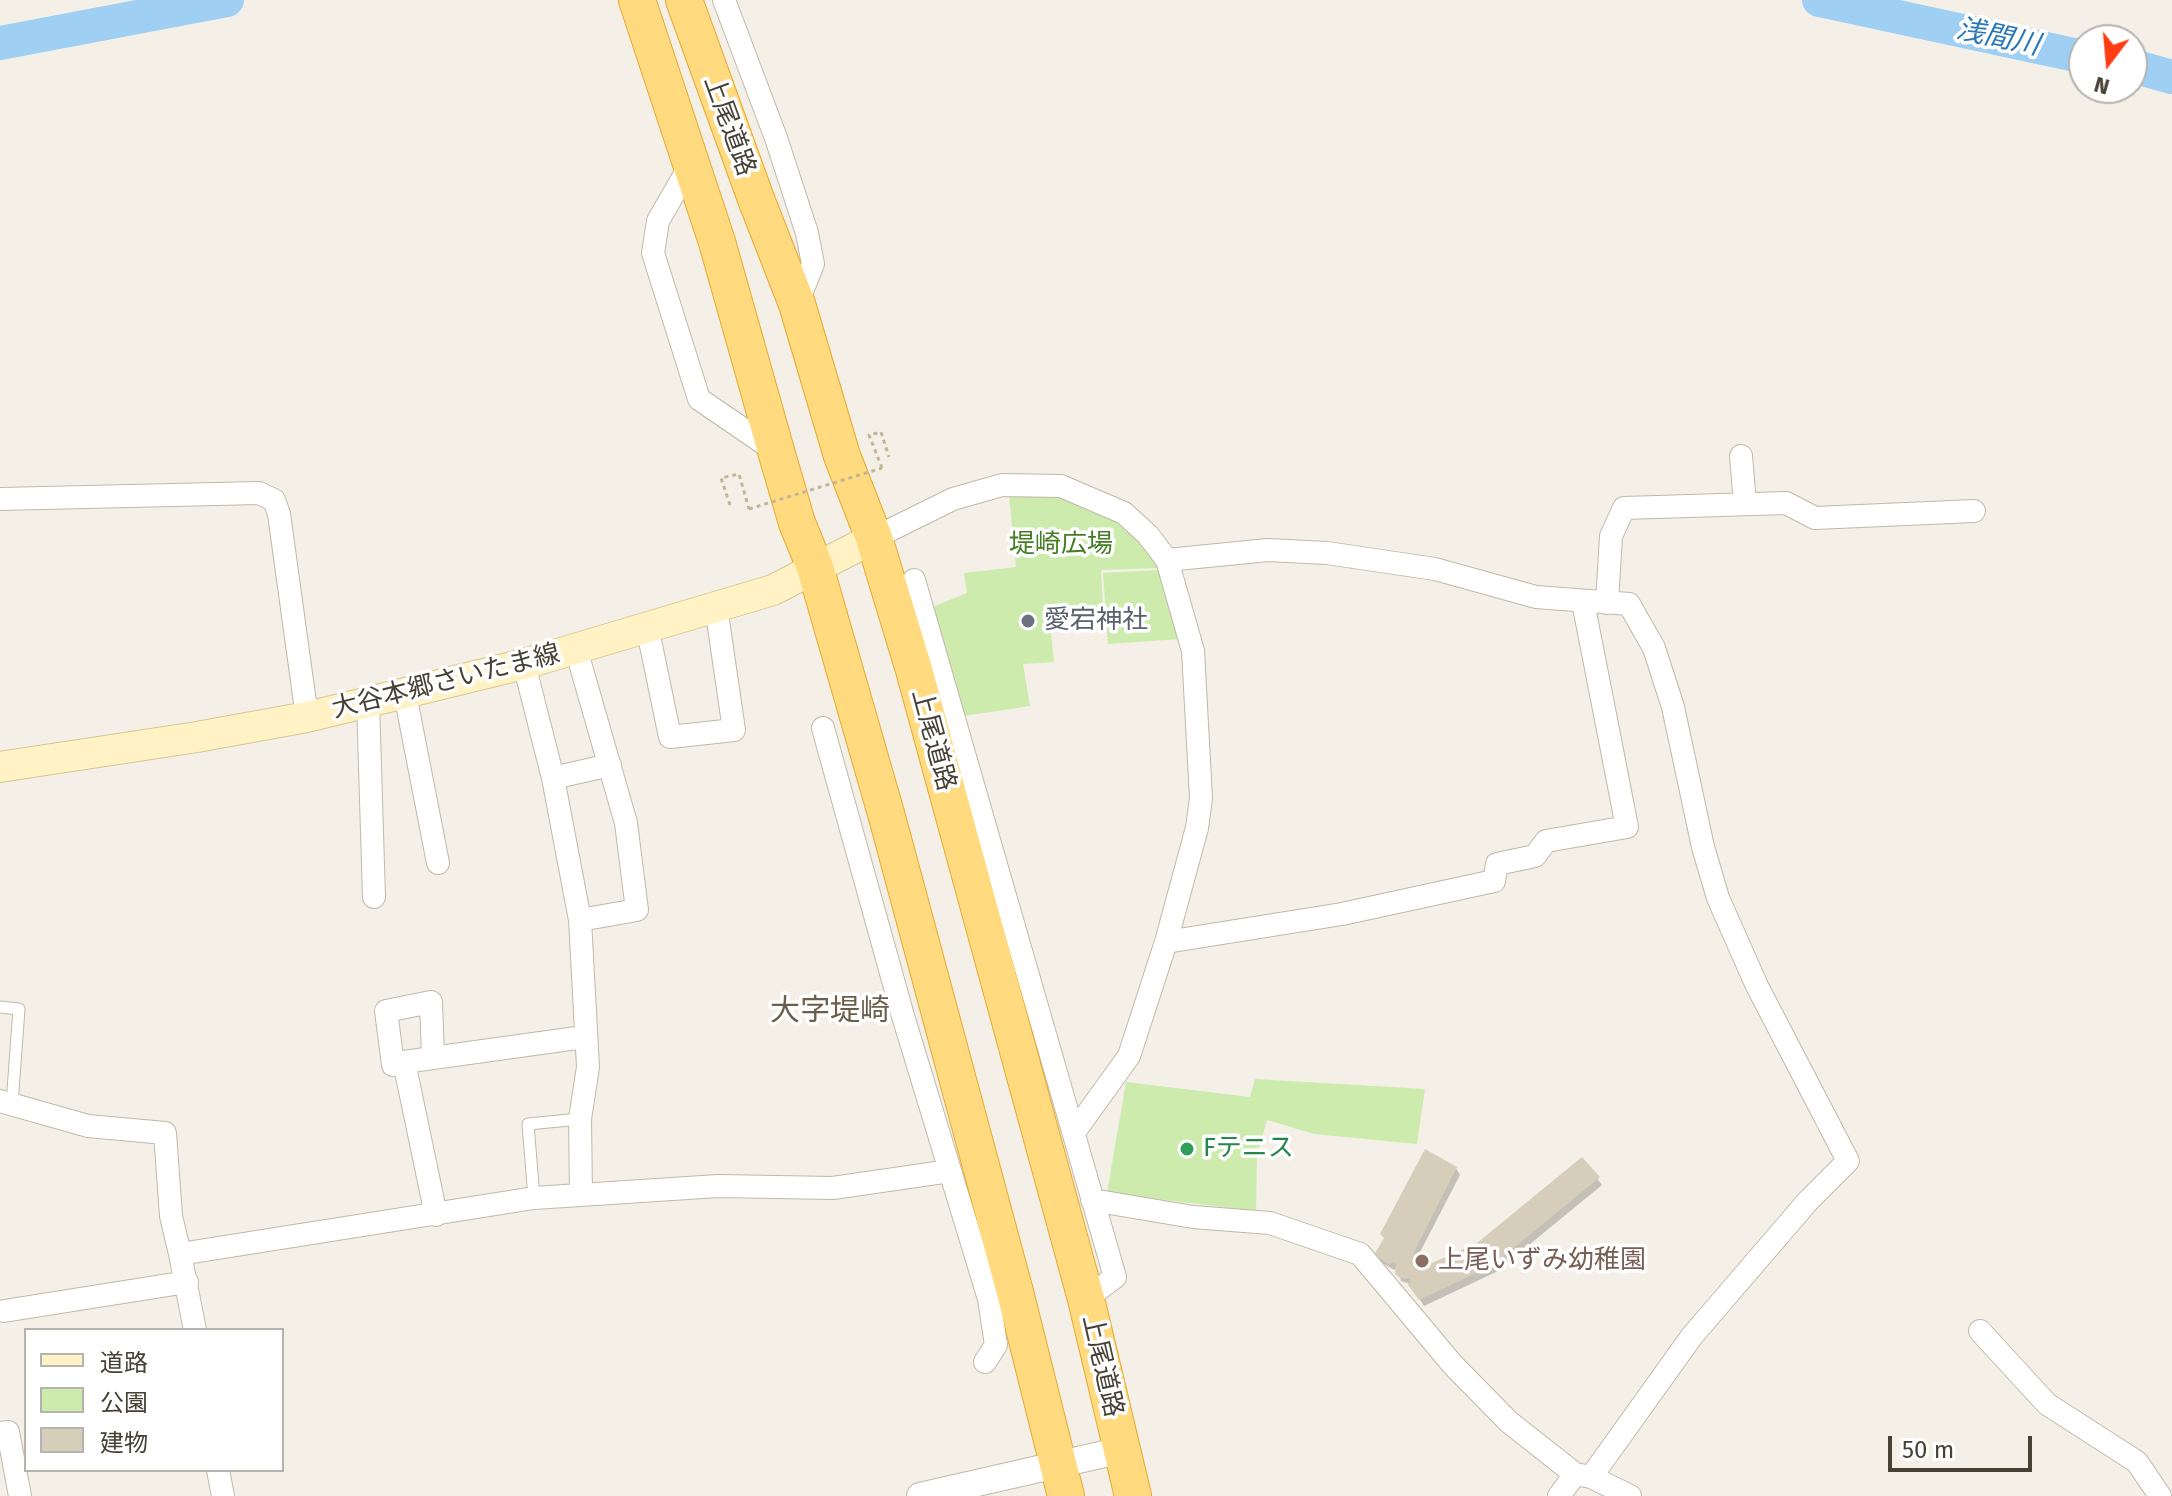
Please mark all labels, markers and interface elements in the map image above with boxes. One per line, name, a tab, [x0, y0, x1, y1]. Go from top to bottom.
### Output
water label: 浅間川	[1953, 13, 2043, 63]
north arrow	[2068, 24, 2148, 104]
text: N	[2091, 71, 2113, 101]
street label: 上尾道路	[697, 72, 761, 180]
park label: 堤崎広場	[1009, 529, 1113, 561]
place label: 愛宕神社	[1044, 605, 1148, 637]
marker: 愛宕神社	[1019, 612, 1037, 630]
street label: 大谷本郷さいたま線	[329, 639, 563, 725]
street label: 上尾道路	[904, 686, 962, 794]
district label: 大字堤崎	[770, 994, 890, 1030]
place label: Fテニス	[1203, 1133, 1294, 1165]
marker: Fテニス	[1178, 1140, 1196, 1158]
place label: 上尾いずみ幼稚園	[1438, 1245, 1646, 1277]
marker: 上尾いずみ幼稚園	[1413, 1252, 1431, 1270]
street label: 上尾道路	[1075, 1312, 1129, 1420]
legend	[24, 1328, 284, 1472]
text: 道路	[100, 1349, 148, 1377]
text: 公園	[100, 1389, 148, 1417]
scale bar	[1892, 1420, 2036, 1470]
text: 建物	[100, 1429, 148, 1457]
text: 50 m	[1902, 1436, 1954, 1464]

